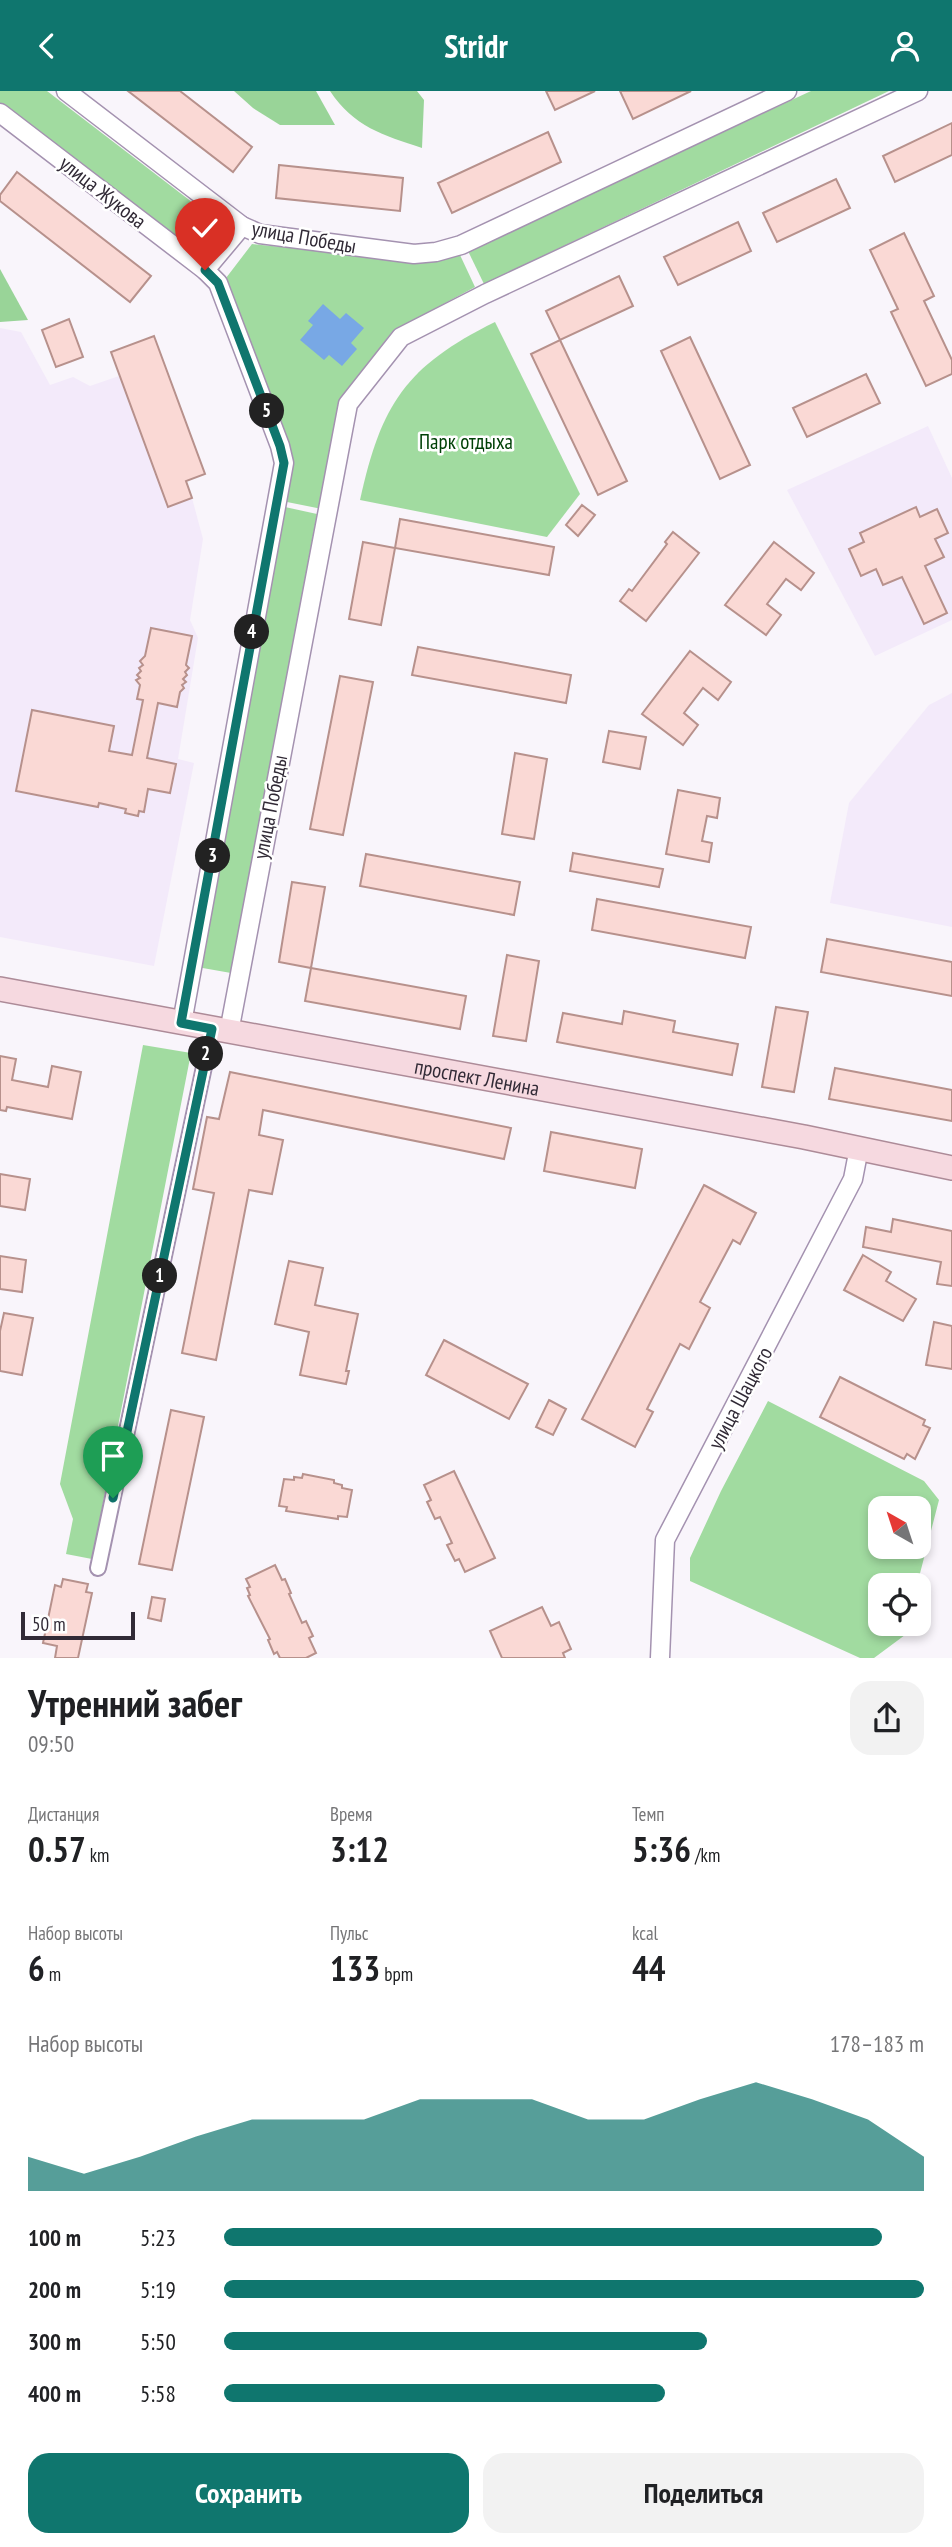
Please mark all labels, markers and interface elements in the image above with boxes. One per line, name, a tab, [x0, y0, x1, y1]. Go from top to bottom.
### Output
text: Stridr	[444, 25, 508, 67]
icon: back	[28, 27, 66, 65]
icon: person	[886, 27, 924, 65]
street label: улица Жукова	[54, 150, 152, 234]
pin	[175, 198, 235, 270]
icon: check	[186, 209, 224, 247]
street label: улица Победы	[250, 215, 358, 259]
pin: 5	[250, 393, 284, 429]
text: 5	[262, 398, 271, 422]
park label: Парк отдыха	[419, 428, 513, 455]
pin: 4	[234, 615, 270, 649]
text: 4	[247, 619, 256, 643]
street label: улица Победы	[247, 753, 293, 861]
pin: 3	[196, 839, 230, 873]
text: 3	[208, 843, 217, 867]
pin: 2	[188, 1037, 224, 1072]
text: 2	[201, 1041, 210, 1065]
street label: проспект Ленина	[412, 1052, 542, 1102]
pin: 1	[142, 1259, 178, 1293]
text: 1	[155, 1263, 164, 1287]
street label: улица Шацкого	[702, 1342, 778, 1454]
pin	[83, 1426, 143, 1498]
icon: arrive	[94, 1437, 132, 1475]
north arrow	[868, 1496, 931, 1559]
map controls	[868, 1496, 931, 1636]
button: locate	[868, 1573, 931, 1636]
scale bar	[21, 1609, 135, 1641]
text: 50 m	[32, 1612, 66, 1636]
text: Утренний забег	[28, 1678, 242, 1727]
button: share	[850, 1681, 924, 1755]
text: 09:50	[28, 1729, 74, 1758]
text: Дистанция	[28, 1802, 99, 1826]
text: Время	[330, 1802, 372, 1826]
text: Темп	[632, 1802, 664, 1826]
text: 0.57	[28, 1826, 86, 1872]
text: 3:12	[330, 1826, 389, 1872]
text: 5:36	[632, 1826, 691, 1872]
text: km	[86, 1843, 109, 1867]
text: /km	[691, 1843, 720, 1867]
text: Набор высоты	[28, 1921, 123, 1945]
text: Пульс	[330, 1921, 368, 1945]
text: kcal	[632, 1921, 658, 1945]
text: 6	[28, 1945, 45, 1991]
text: 133	[330, 1945, 380, 1991]
text: 44	[632, 1945, 665, 1991]
text: m	[45, 1962, 61, 1986]
text: bpm	[380, 1962, 413, 1986]
text: Набор высоты	[28, 2029, 143, 2058]
text: 178–183 m	[830, 2029, 924, 2058]
text: 100 m	[28, 2223, 81, 2252]
text: 5:23	[140, 2223, 176, 2252]
text: 200 m	[28, 2275, 81, 2304]
text: 5:19	[140, 2275, 176, 2304]
text: 300 m	[28, 2327, 81, 2356]
text: 5:50	[140, 2327, 176, 2356]
text: 400 m	[28, 2379, 81, 2408]
text: 5:58	[140, 2379, 176, 2408]
button: Сохранить	[28, 2453, 469, 2533]
button: Поделиться	[483, 2453, 924, 2533]

